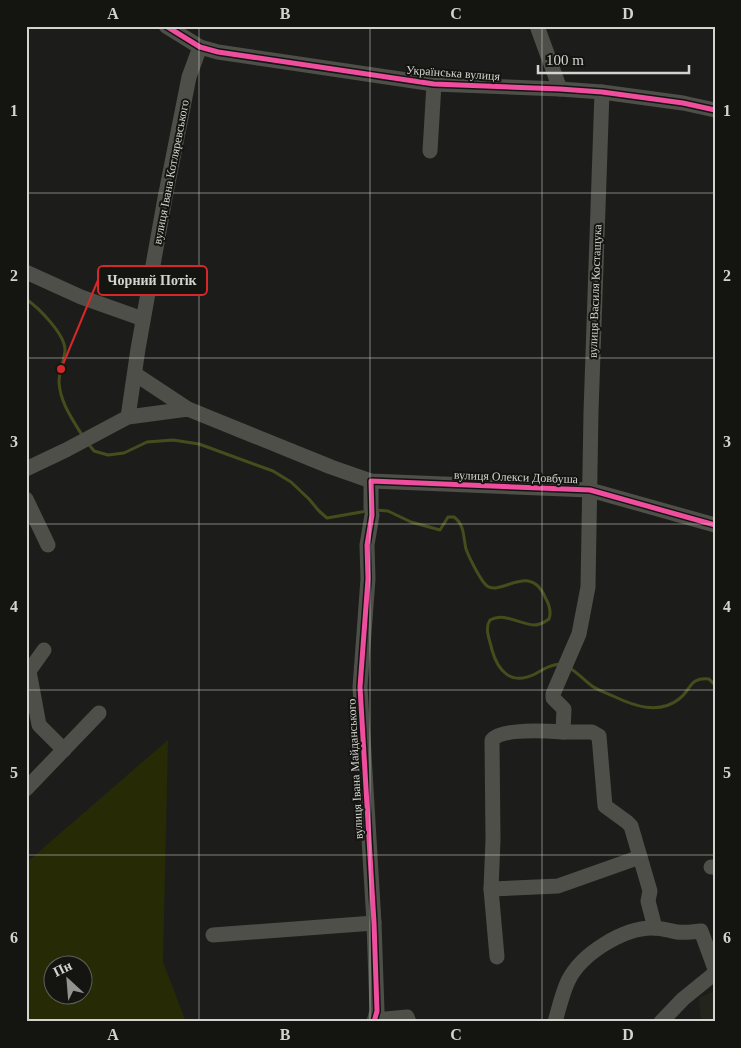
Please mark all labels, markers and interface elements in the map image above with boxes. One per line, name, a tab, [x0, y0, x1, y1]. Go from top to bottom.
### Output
text: A	[107, 5, 119, 22]
text: B	[280, 5, 291, 22]
text: C	[450, 5, 462, 22]
text: D	[622, 5, 634, 22]
scale bar	[538, 42, 690, 74]
text: 100 m	[546, 52, 584, 68]
street label: Українська вулиця	[406, 63, 501, 83]
street label: вулиця Івана Котляревського	[150, 99, 192, 245]
text: 1	[10, 102, 18, 119]
text: 1	[723, 102, 731, 119]
street label: вулиця Василя Костащука	[586, 223, 604, 358]
callout: Чорний Потік	[98, 266, 207, 295]
text: 2	[10, 267, 18, 284]
text: 2	[723, 267, 731, 284]
text: Чорний Потік	[107, 273, 198, 288]
text: 3	[10, 433, 18, 450]
text: 3	[723, 433, 731, 450]
street label: вулиця Олекси Довбуша	[454, 468, 579, 486]
text: 4	[10, 598, 18, 615]
text: 4	[723, 598, 731, 615]
street label: вулиця Івана Майданського	[344, 698, 366, 840]
text: 5	[10, 764, 18, 781]
text: 5	[723, 764, 731, 781]
text: 6	[10, 929, 18, 946]
text: 6	[723, 929, 731, 946]
north arrow	[42, 956, 92, 1006]
text: Пн	[51, 958, 74, 980]
text: A	[107, 1026, 119, 1043]
text: B	[280, 1026, 291, 1043]
text: C	[450, 1026, 462, 1043]
text: D	[622, 1026, 634, 1043]

